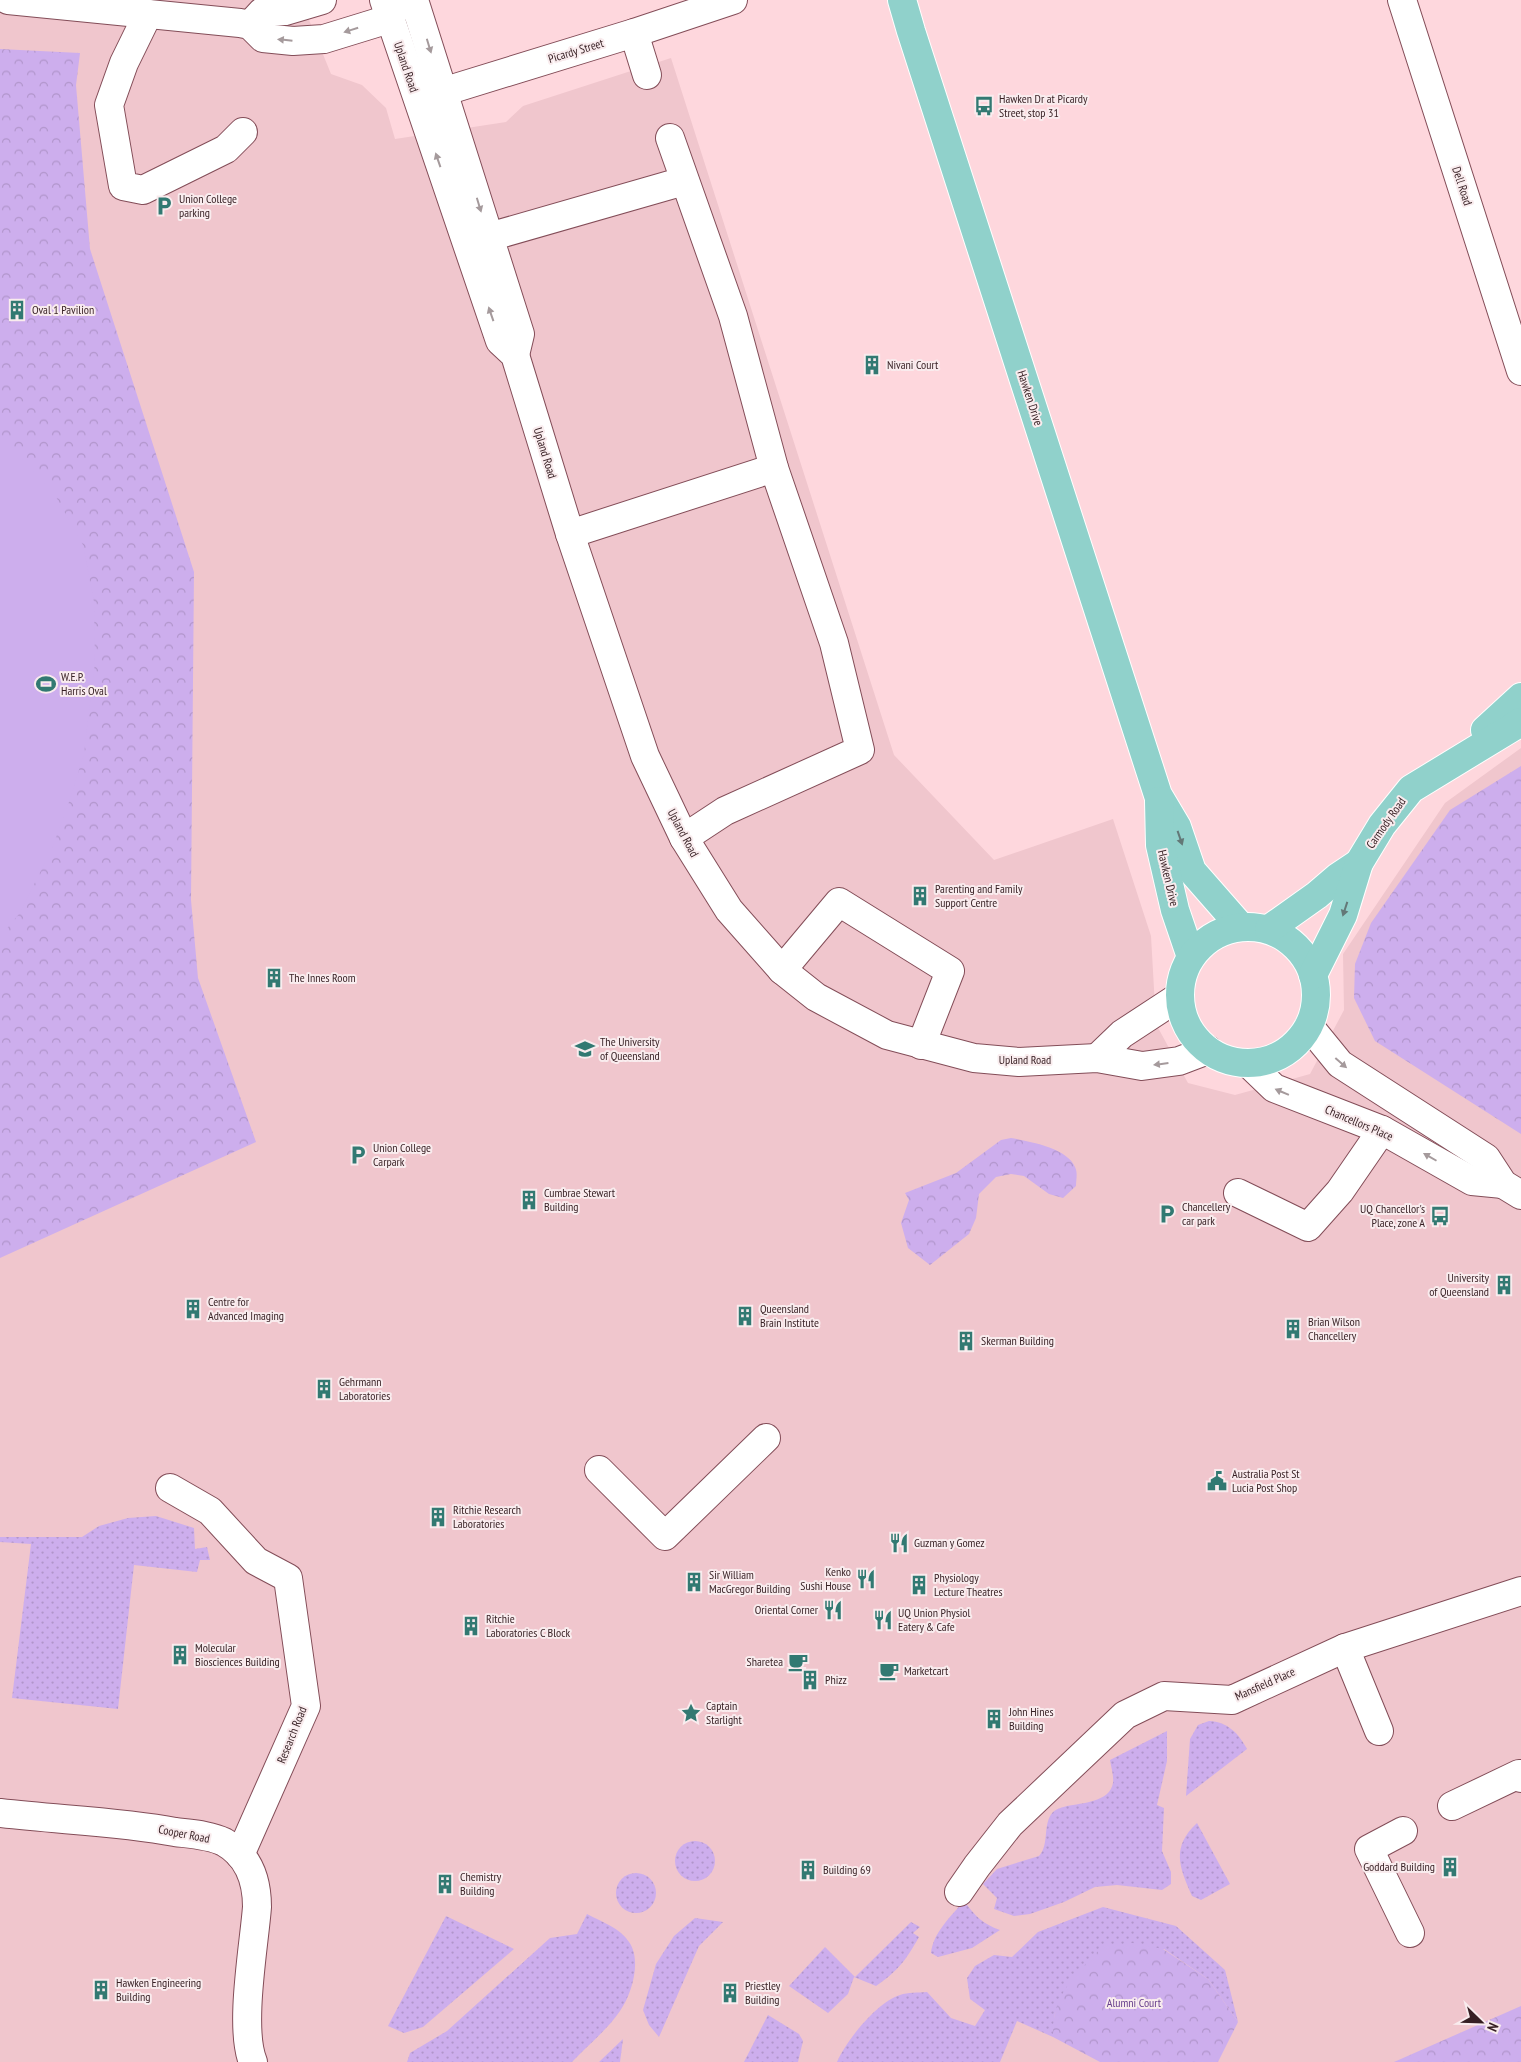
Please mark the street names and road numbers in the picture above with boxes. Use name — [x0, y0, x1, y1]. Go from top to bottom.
street label: Picardy Street — [546, 35, 606, 66]
street label: Upland Road — [391, 40, 422, 94]
street label: Dell Road — [1449, 165, 1476, 207]
street label: Hawken Drive — [1014, 368, 1046, 428]
street label: Upland Road — [531, 426, 560, 480]
street label: Carmody Road — [1363, 794, 1409, 851]
street label: Upland Road — [664, 806, 702, 859]
street label: Hawken Drive — [1155, 848, 1182, 908]
street label: Upland Road — [999, 1052, 1051, 1067]
street label: Chancellors Place — [1323, 1101, 1396, 1144]
street label: Mansfield Place — [1232, 1664, 1297, 1704]
street label: Research Road — [273, 1704, 310, 1765]
street label: Cooper Road — [157, 1821, 211, 1846]

